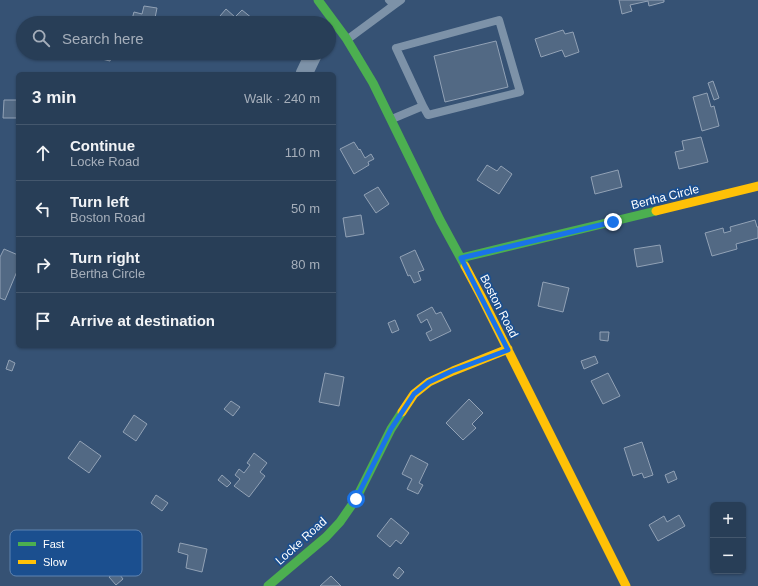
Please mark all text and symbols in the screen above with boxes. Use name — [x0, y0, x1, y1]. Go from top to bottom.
search box — [16, 16, 336, 60]
icon: search — [30, 27, 52, 49]
text: Search here — [62, 30, 144, 47]
text: 3 min — [32, 88, 76, 107]
text: Walk · 240 m — [244, 91, 320, 106]
text: Continue — [70, 137, 135, 154]
icon: ahead — [32, 142, 54, 164]
text: 110 m — [285, 145, 320, 160]
text: Locke Road — [70, 154, 139, 169]
street label: Bertha Circle — [630, 182, 701, 212]
text: Turn left — [70, 193, 129, 210]
icon: left — [32, 198, 54, 220]
text: 50 m — [291, 201, 320, 216]
text: Boston Road — [70, 210, 145, 225]
route end — [604, 213, 622, 231]
text: Turn right — [70, 249, 140, 266]
icon: right — [32, 254, 54, 276]
text: 80 m — [291, 257, 320, 272]
text: Bertha Circle — [70, 266, 145, 281]
street label: Boston Road — [477, 272, 521, 340]
icon: arrive — [32, 310, 54, 332]
text: Arrive at destination — [70, 312, 215, 329]
route start — [347, 490, 365, 508]
map controls — [710, 502, 746, 574]
button: + — [710, 502, 746, 538]
street label: Locke Road — [273, 514, 329, 568]
legend — [10, 530, 142, 576]
text: Fast — [43, 538, 64, 550]
button: − — [710, 538, 746, 574]
text: Slow — [43, 556, 67, 568]

